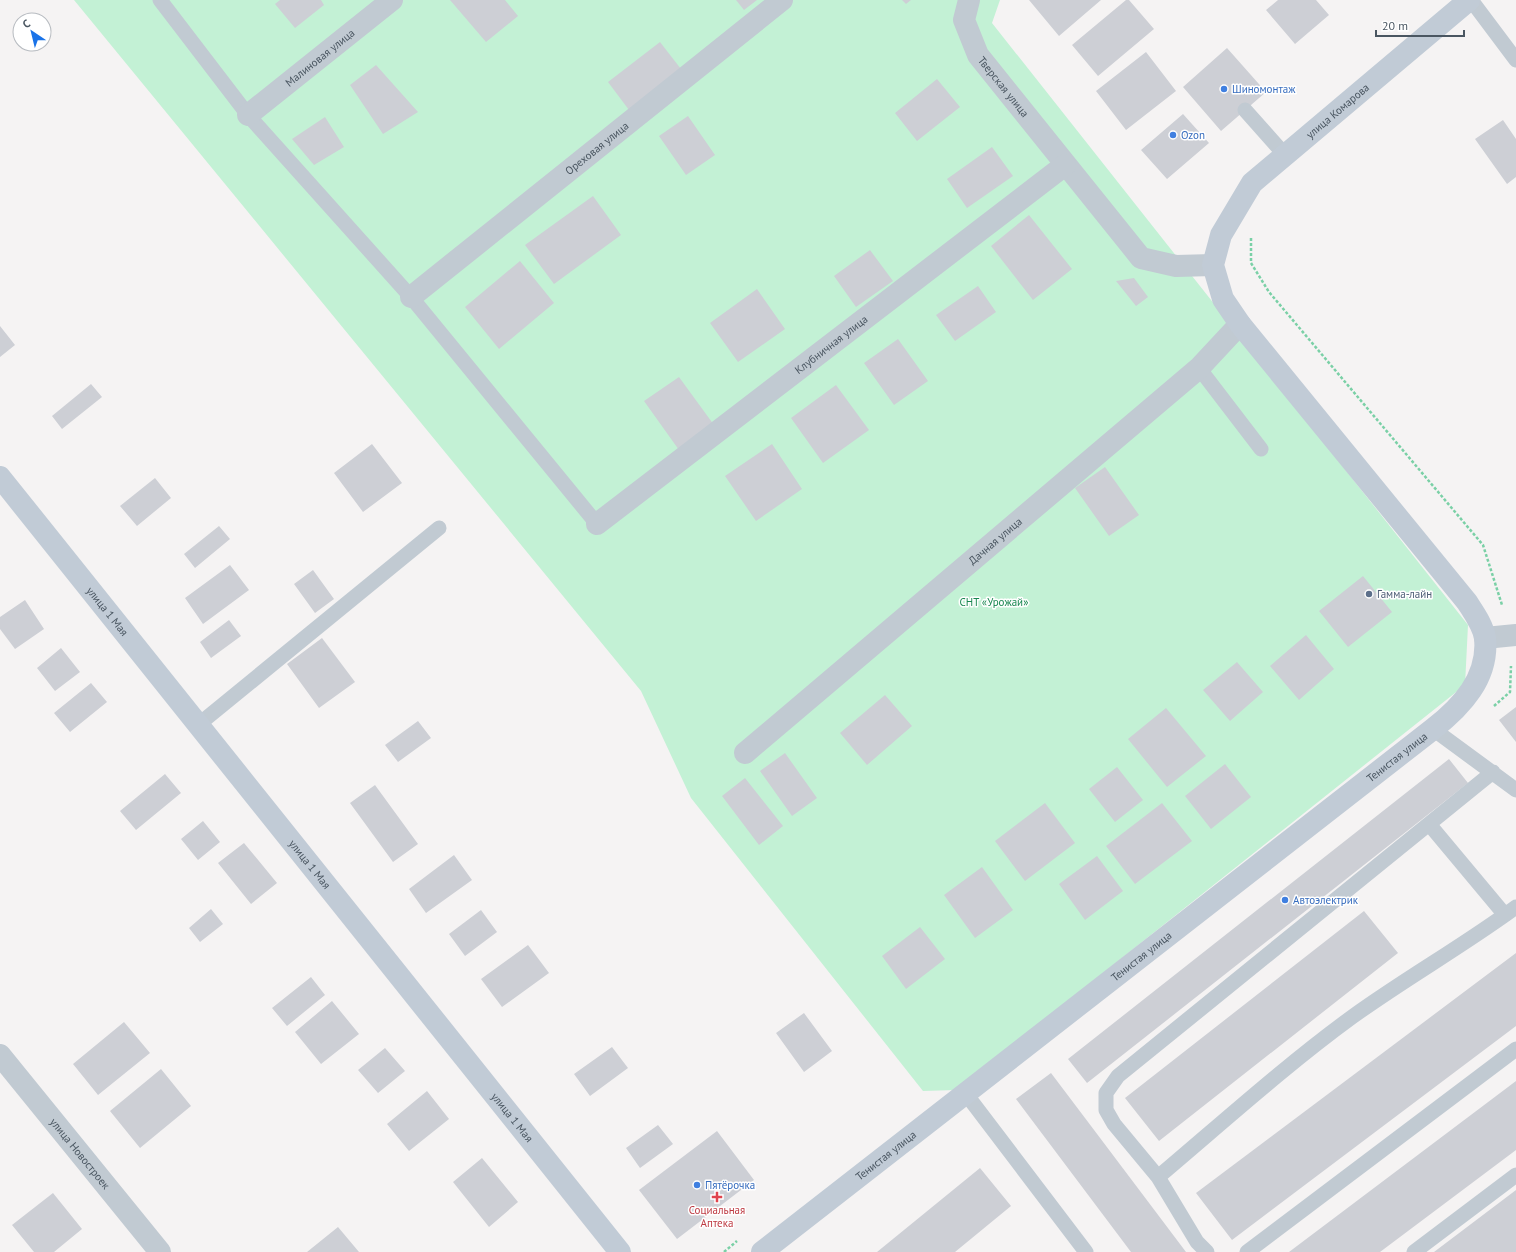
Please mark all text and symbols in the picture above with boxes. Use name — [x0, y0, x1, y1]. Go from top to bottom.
north arrow — [12, 12, 52, 52]
scale bar — [1376, 12, 1464, 38]
text: С — [20, 16, 33, 31]
text: 20 m — [1382, 18, 1408, 33]
street label: Малиновая улица — [282, 26, 357, 90]
street label: Тверская улица — [975, 54, 1032, 120]
street label: улица Комарова — [1303, 80, 1372, 141]
place label: Шиномонтаж — [1232, 82, 1296, 96]
marker: Шиномонтаж — [1219, 84, 1229, 94]
street label: Ореховая улица — [562, 119, 631, 178]
place label: Ozon — [1181, 128, 1205, 142]
marker: Ozon — [1168, 130, 1178, 140]
street label: Клубничная улица — [792, 312, 870, 377]
street label: Дачная улица — [966, 514, 1025, 567]
street label: улица 1 Мая — [83, 584, 131, 639]
place label: Гамма-лайн — [1377, 587, 1432, 601]
marker: Гамма-лайн — [1364, 589, 1374, 599]
park label: СНТ «Урожай» — [960, 595, 1028, 609]
street label: Тенистая улица — [1364, 729, 1430, 785]
street label: улица 1 Мая — [286, 837, 334, 892]
place label: Автоэлектрик — [1293, 893, 1359, 907]
marker: Автоэлектрик — [1280, 895, 1290, 905]
street label: Тенистая улица — [1108, 928, 1175, 984]
street label: улица 1 Мая — [488, 1090, 536, 1145]
street label: улица Новостроек — [47, 1115, 114, 1193]
street label: Тенистая улица — [853, 1127, 919, 1183]
place label: Пятёрочка — [705, 1178, 755, 1192]
marker: Пятёрочка — [692, 1180, 702, 1190]
marker: Социальная Аптека — [712, 1192, 722, 1202]
place label: Социальная Аптека — [689, 1203, 745, 1230]

